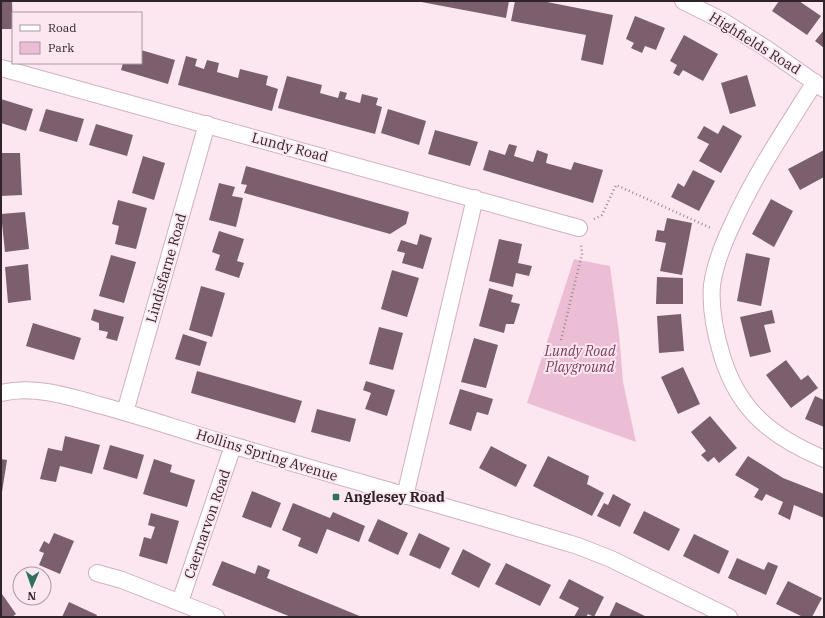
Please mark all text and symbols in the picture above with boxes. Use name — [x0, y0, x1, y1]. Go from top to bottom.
street label: Highfields Road — [706, 8, 804, 79]
legend — [12, 12, 142, 64]
text: Road — [48, 20, 77, 35]
text: Park — [48, 40, 74, 55]
street label: Lundy Road — [250, 128, 331, 166]
street label: Lindisfarne Road — [142, 211, 190, 325]
park label: Lundy Road Playground — [544, 342, 616, 376]
street label: Hollins Spring Avenue — [194, 425, 340, 485]
street label: Caernarvon Road — [180, 467, 234, 581]
place label: Anglesey Road — [344, 488, 445, 506]
marker: Anglesey Road — [331, 492, 341, 502]
north arrow — [12, 566, 52, 606]
text: N — [27, 589, 36, 603]

